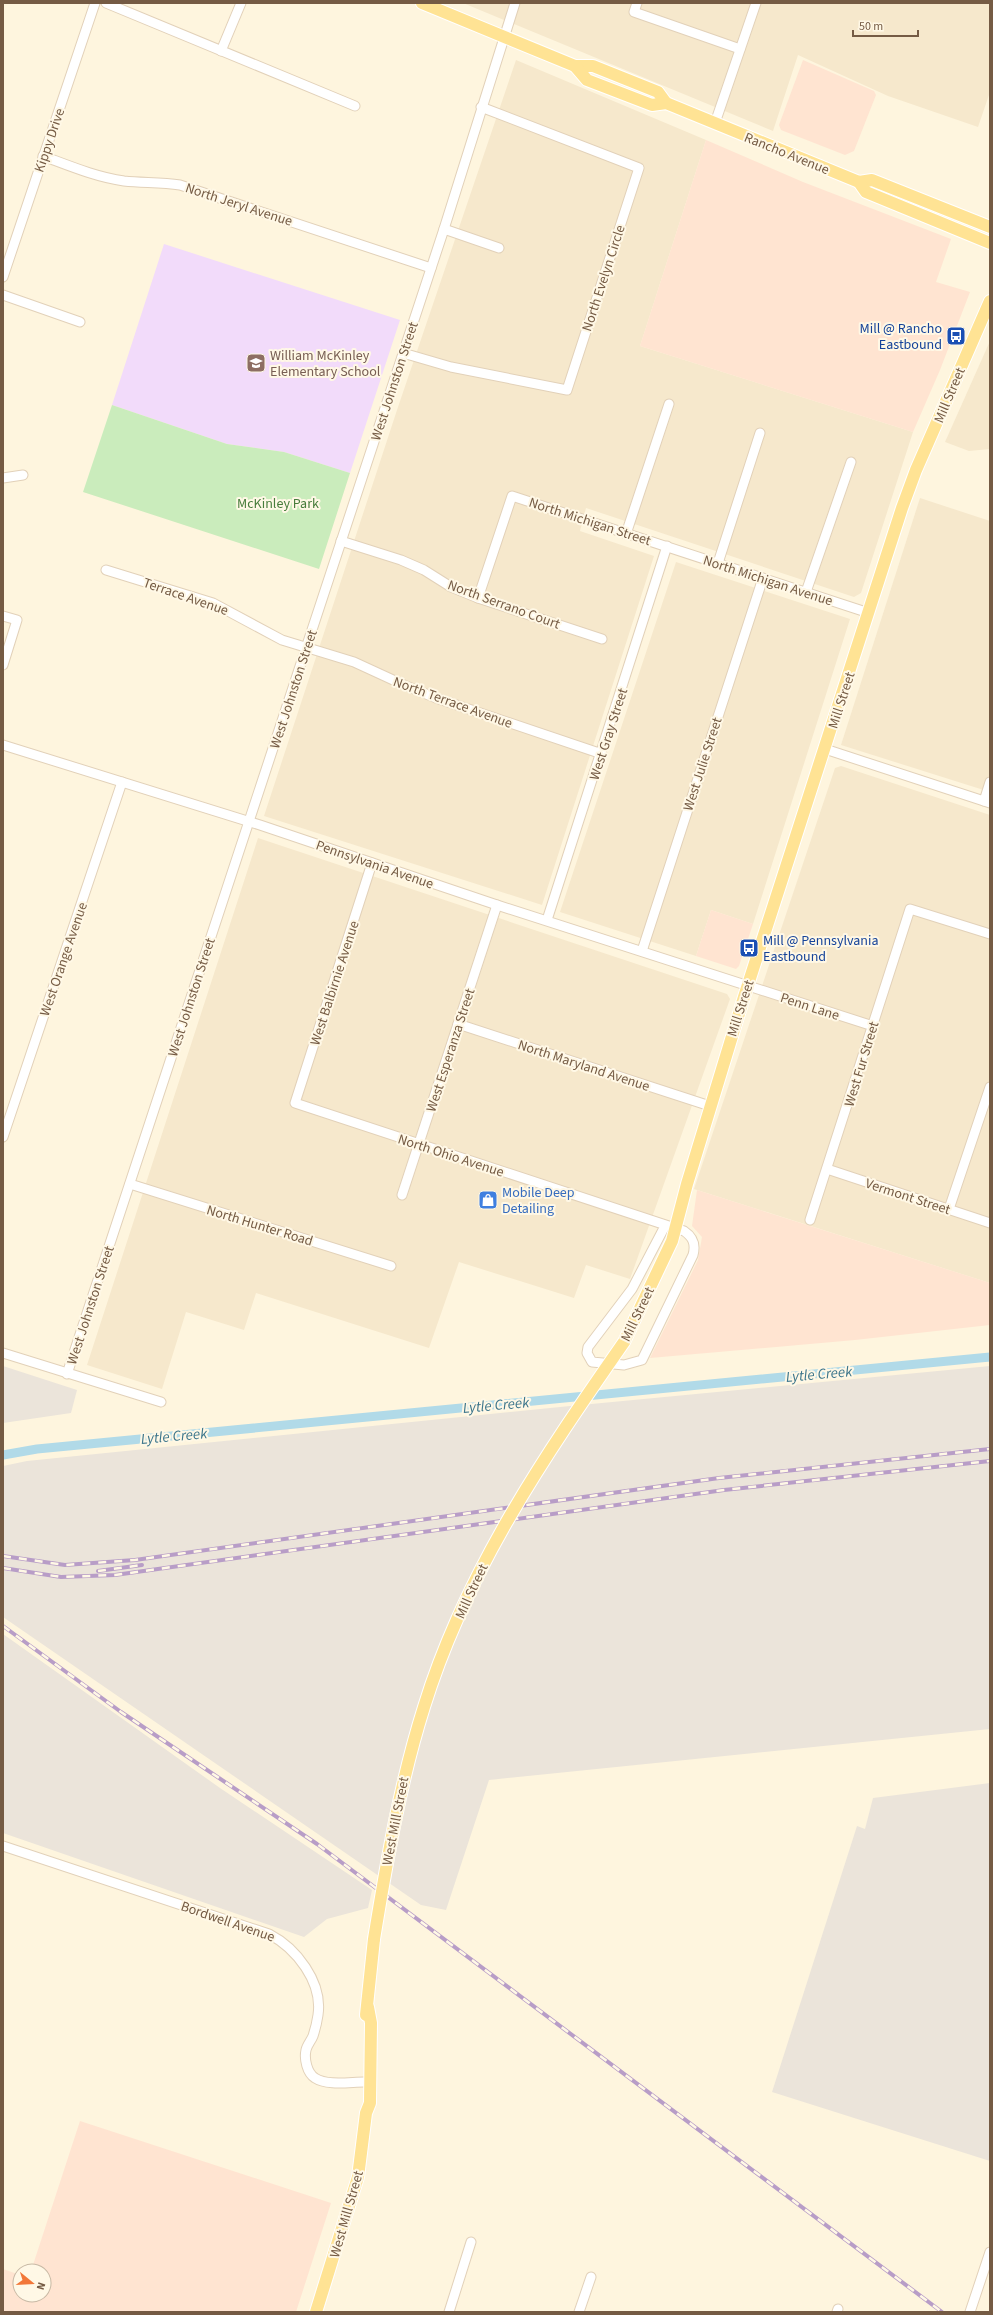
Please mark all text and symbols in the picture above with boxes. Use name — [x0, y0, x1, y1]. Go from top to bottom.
scale bar — [853, 12, 918, 38]
text: 50 m — [859, 18, 883, 35]
street label: Kippy Drive — [30, 105, 70, 175]
street label: Rancho Avenue — [741, 128, 832, 180]
street label: North Jeryl Avenue — [183, 178, 295, 232]
street label: North Evelyn Circle — [577, 222, 631, 334]
street label: West Johnston Street — [366, 319, 424, 443]
place label: Mill @ Rancho Eastbound — [860, 319, 942, 355]
bus stop icon: Mill @ Rancho Eastbound — [945, 325, 967, 347]
place label: William McKinley Elementary School — [270, 346, 381, 382]
school or university icon: William McKinley Elementary School — [245, 352, 267, 374]
street label: Mill Street — [929, 364, 971, 426]
street label: North Michigan Street — [526, 493, 653, 551]
park label: McKinley Park — [237, 494, 319, 514]
street label: North Michigan Avenue — [700, 551, 835, 611]
street label: Terrace Avenue — [140, 573, 231, 621]
street label: North Serrano Court — [445, 575, 563, 635]
street label: West Johnston Street — [265, 627, 323, 751]
street label: Mill Street — [823, 669, 861, 731]
street label: North Terrace Avenue — [390, 672, 515, 734]
street label: West Gray Street — [585, 685, 633, 783]
street label: West Julie Street — [678, 715, 728, 814]
street label: Pennsylvania Avenue — [313, 835, 436, 894]
street label: West Orange Avenue — [35, 900, 93, 1019]
street label: West Balbirnie Avenue — [305, 918, 365, 1048]
place label: Mill @ Pennsylvania Eastbound — [763, 931, 879, 967]
street label: West Johnston Street — [163, 935, 221, 1059]
bus stop icon: Mill @ Pennsylvania Eastbound — [738, 937, 760, 959]
street label: Mill Street — [722, 977, 760, 1039]
street label: West Esperanza Street — [422, 986, 480, 1115]
street label: Penn Lane — [778, 988, 842, 1026]
street label: West Fur Street — [840, 1019, 884, 1109]
street label: North Maryland Avenue — [515, 1035, 652, 1097]
street label: North Ohio Avenue — [395, 1129, 506, 1183]
street label: Vermont Street — [863, 1174, 953, 1220]
place label: Mobile Deep Detailing — [502, 1183, 575, 1219]
shop icon: Mobile Deep Detailing — [477, 1189, 499, 1211]
street label: North Hunter Road — [204, 1200, 315, 1252]
street label: West Johnston Street — [62, 1243, 120, 1367]
street label: Mill Street — [616, 1283, 660, 1345]
water label: Lytle Creek — [785, 1361, 854, 1388]
water label: Lytle Creek — [462, 1392, 531, 1419]
water label: Lytle Creek — [140, 1423, 209, 1450]
street label: Mill Street — [450, 1560, 493, 1622]
street label: West Mill Street — [378, 1775, 414, 1867]
street label: Bordwell Avenue — [178, 1896, 277, 1947]
street label: West Mill Street — [325, 2168, 369, 2260]
north arrow — [12, 2263, 52, 2303]
text: N — [33, 2280, 49, 2292]

